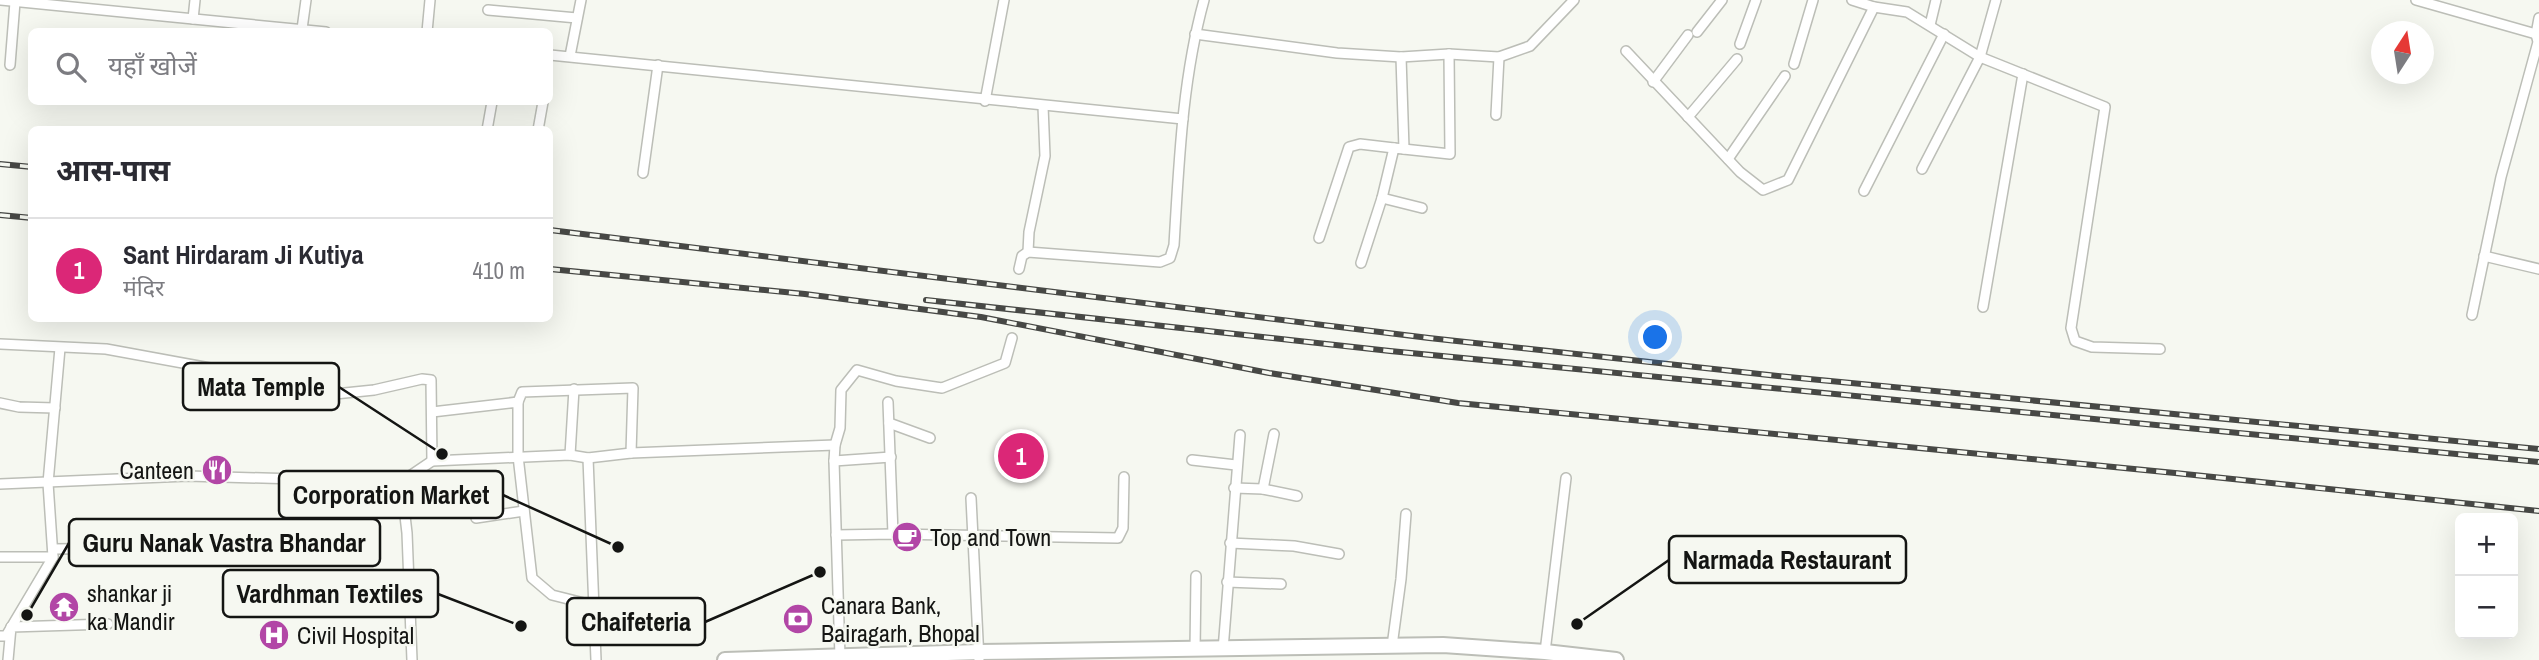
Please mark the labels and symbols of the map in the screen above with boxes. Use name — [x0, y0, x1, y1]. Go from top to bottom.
north arrow — [2371, 21, 2434, 84]
your location — [1638, 320, 1672, 354]
callout: Mata Temple — [183, 363, 339, 410]
text: Mata Temple — [197, 369, 325, 404]
pin: 1 — [998, 430, 1044, 482]
restaurant icon: Canteen — [200, 453, 234, 487]
place label: Canteen — [120, 454, 194, 486]
callout: Corporation Market — [279, 471, 503, 518]
text: Corporation Market — [293, 477, 489, 512]
callout: Guru Nanak Vastra Bhandar — [69, 519, 380, 566]
cafe icon: Top and Town — [890, 520, 924, 554]
place label: Top and Town — [930, 521, 1051, 553]
text: Guru Nanak Vastra Bhandar — [82, 525, 366, 560]
callout: Narmada Restaurant — [1669, 536, 1906, 583]
text: Narmada Restaurant — [1683, 542, 1891, 577]
callout: Vardhman Textiles — [223, 570, 438, 617]
text: Vardhman Textiles — [237, 576, 423, 611]
place label: shankar ji ka Mandir — [87, 577, 175, 637]
place label: Canara Bank, Bairagarh, Bhopal — [821, 589, 980, 649]
temple icon: shankar ji ka Mandir — [47, 590, 81, 624]
callout: Chaifeteria — [567, 598, 705, 645]
bank icon: Canara Bank, Bairagarh, Bhopal — [781, 602, 815, 636]
text: Chaifeteria — [581, 604, 691, 639]
hospital icon: Civil Hospital — [257, 618, 291, 652]
place label: Civil Hospital — [297, 619, 414, 651]

